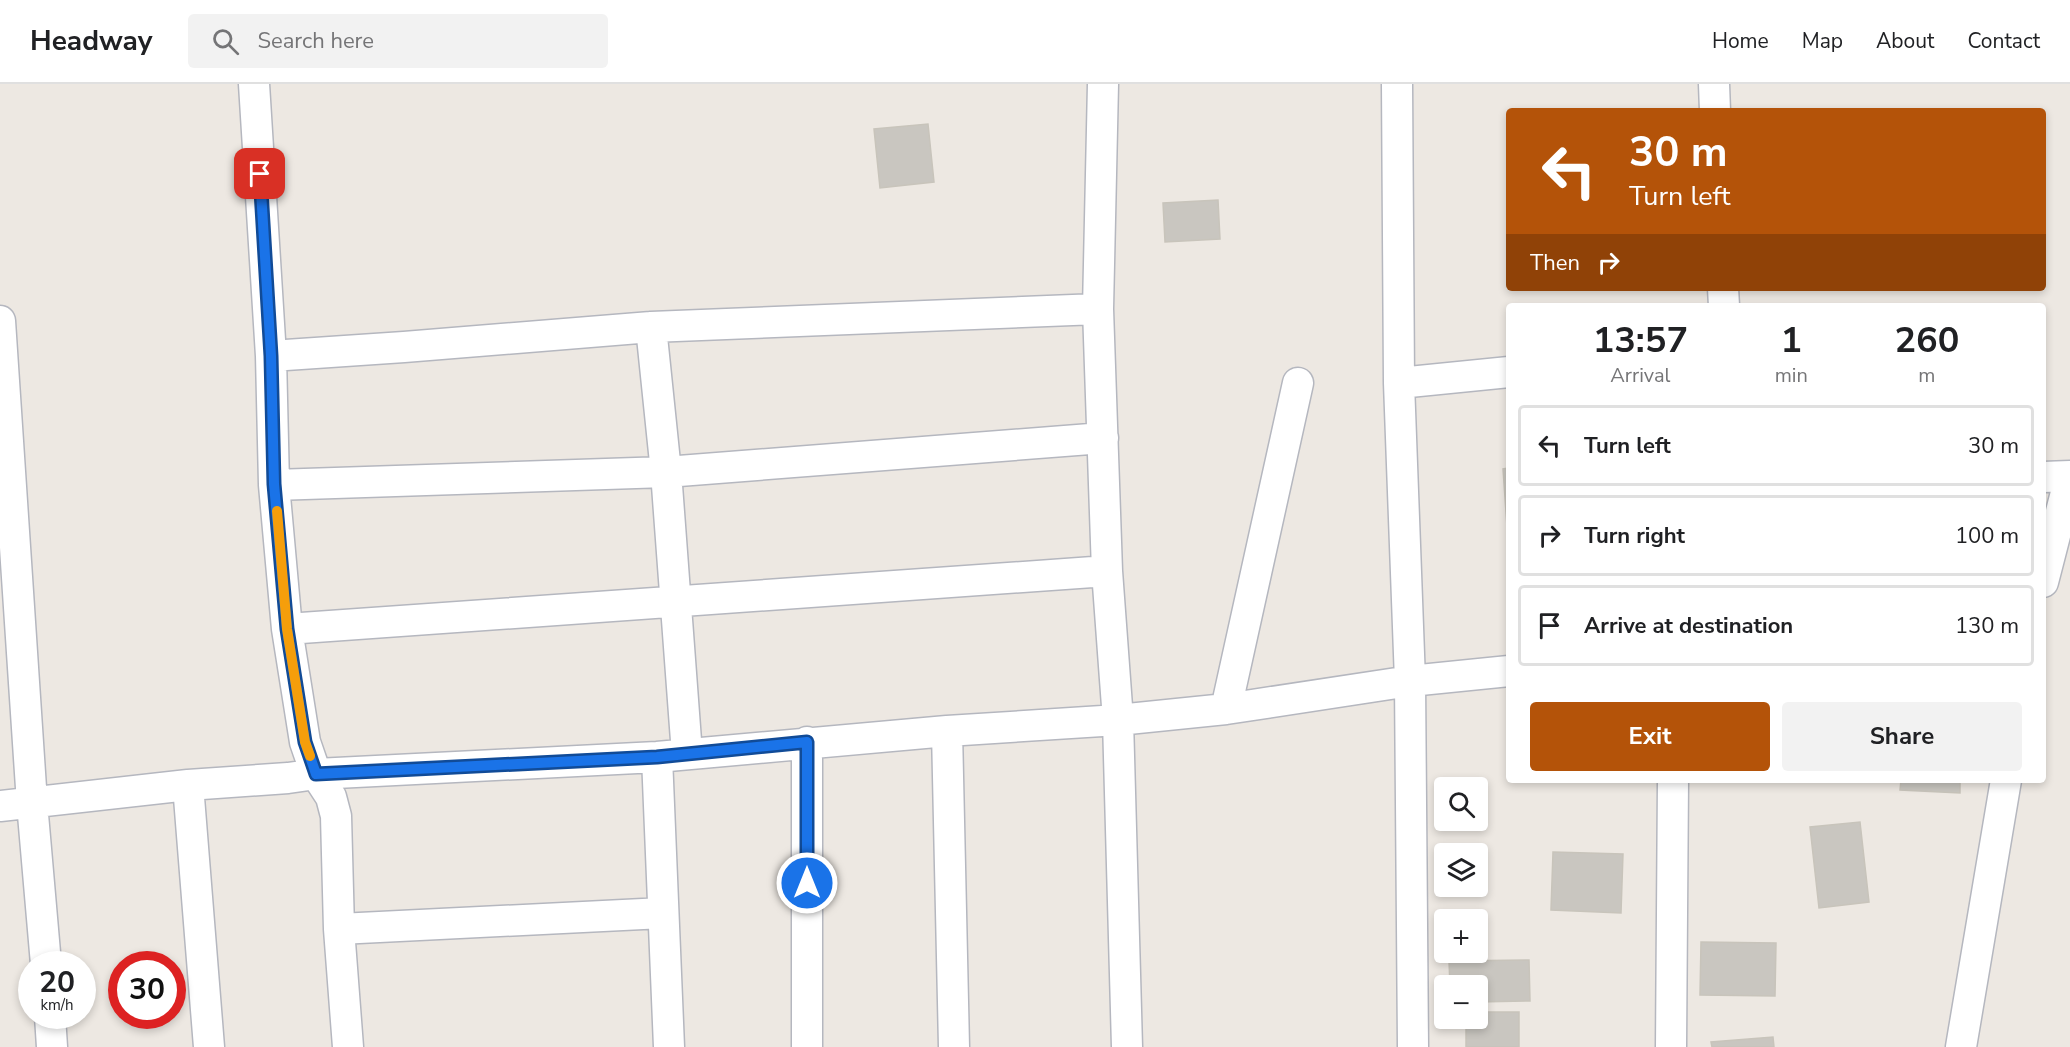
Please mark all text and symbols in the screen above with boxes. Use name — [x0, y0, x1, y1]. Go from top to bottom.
search box — [188, 14, 608, 68]
text: Headway — [30, 22, 152, 60]
icon: search — [209, 25, 242, 58]
text: Search here — [257, 26, 374, 56]
text: Home — [1712, 27, 1769, 55]
text: Map — [1802, 27, 1843, 55]
text: About — [1876, 27, 1934, 55]
text: Contact — [1967, 27, 2040, 55]
text: 30 m — [1629, 124, 1728, 181]
icon: left — [1530, 132, 1608, 210]
pin — [234, 148, 285, 199]
icon: arrive — [243, 157, 276, 190]
text: Turn left — [1629, 178, 1730, 215]
icon: right — [1592, 246, 1625, 279]
text: Then — [1530, 248, 1580, 278]
text: 13:57 — [1593, 316, 1688, 365]
text: 1 — [1780, 316, 1802, 365]
text: 260 — [1894, 316, 1959, 365]
text: Arrival — [1610, 362, 1670, 389]
text: min — [1775, 362, 1808, 389]
text: m — [1918, 362, 1935, 389]
icon: left — [1533, 429, 1566, 462]
text: Turn left — [1584, 431, 1671, 461]
text: 30 m — [1968, 431, 2019, 461]
icon: right — [1533, 519, 1566, 552]
text: Turn right — [1584, 521, 1685, 551]
text: 100 m — [1955, 521, 2019, 551]
icon: arrive — [1533, 609, 1566, 642]
text: Arrive at destination — [1584, 611, 1793, 641]
text: 130 m — [1955, 611, 2019, 641]
button: Exit — [1530, 702, 1770, 771]
button: Share — [1782, 702, 2022, 771]
map controls — [1434, 777, 1488, 1029]
button: search — [1434, 777, 1488, 831]
button: layers — [1434, 843, 1488, 897]
position arrow — [775, 851, 839, 915]
button: + — [1434, 909, 1488, 963]
speed limit sign: 30 — [108, 951, 186, 1029]
text: 20 — [39, 962, 75, 1003]
button: − — [1434, 975, 1488, 1029]
text: km/h — [40, 995, 74, 1015]

